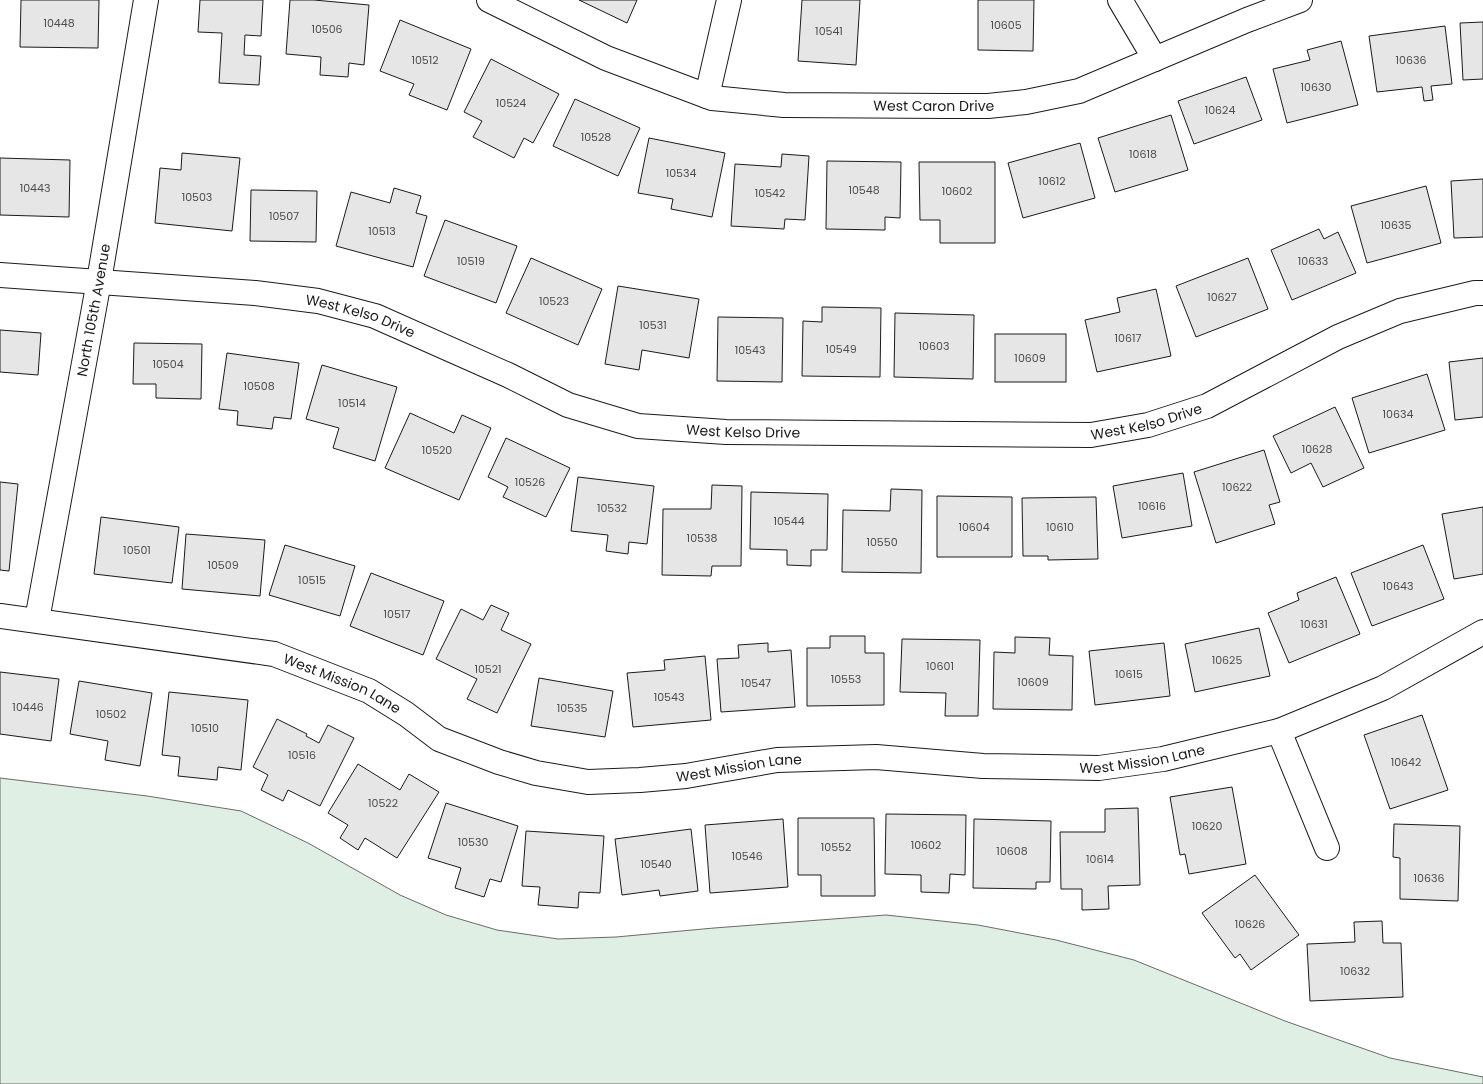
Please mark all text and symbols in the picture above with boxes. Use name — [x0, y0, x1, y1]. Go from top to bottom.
house number: 10448 — [43, 15, 75, 31]
house number: 10605 — [990, 17, 1022, 33]
house number: 10506 — [311, 21, 343, 37]
house number: 10541 — [815, 23, 843, 39]
house number: 10512 — [411, 52, 439, 68]
house number: 10636 — [1396, 52, 1426, 68]
house number: 10630 — [1301, 79, 1331, 95]
house number: 10524 — [496, 95, 526, 111]
street label: West Caron Drive — [873, 95, 996, 116]
house number: 10624 — [1205, 102, 1235, 118]
house number: 10528 — [581, 129, 611, 145]
house number: 10618 — [1129, 146, 1157, 162]
house number: 10534 — [666, 165, 696, 181]
house number: 10612 — [1038, 173, 1066, 189]
house number: 10443 — [20, 180, 50, 196]
house number: 10548 — [848, 182, 880, 198]
house number: 10602 — [942, 183, 972, 199]
house number: 10542 — [755, 185, 785, 201]
house number: 10503 — [182, 189, 212, 205]
house number: 10507 — [269, 208, 299, 224]
house number: 10635 — [1381, 217, 1411, 233]
house number: 10513 — [368, 223, 396, 239]
street label: North 105th Avenue — [72, 242, 115, 378]
house number: 10519 — [457, 253, 485, 269]
house number: 10633 — [1298, 253, 1328, 269]
house number: 10627 — [1207, 289, 1237, 305]
street label: West Kelso Drive — [305, 290, 419, 343]
house number: 10523 — [539, 293, 569, 309]
house number: 10531 — [639, 317, 667, 333]
house number: 10617 — [1115, 330, 1141, 346]
house number: 10603 — [919, 338, 949, 354]
house number: 10549 — [825, 341, 857, 357]
house number: 10543 — [735, 342, 765, 358]
house number: 10609 — [1014, 350, 1046, 366]
house number: 10504 — [152, 356, 184, 372]
house number: 10508 — [243, 378, 275, 394]
house number: 10514 — [338, 395, 366, 411]
street label: West Kelso Drive — [1089, 398, 1205, 445]
house number: 10634 — [1383, 406, 1413, 422]
street label: West Kelso Drive — [685, 419, 801, 443]
house number: 10628 — [1302, 441, 1332, 457]
house number: 10520 — [422, 442, 452, 458]
house number: 10526 — [515, 474, 545, 490]
house number: 10622 — [1222, 479, 1252, 495]
house number: 10616 — [1138, 498, 1166, 514]
house number: 10532 — [597, 500, 627, 516]
house number: 10544 — [773, 513, 805, 529]
house number: 10604 — [958, 519, 990, 535]
house number: 10610 — [1046, 519, 1074, 535]
house number: 10538 — [687, 530, 717, 546]
house number: 10550 — [866, 534, 898, 550]
house number: 10501 — [123, 542, 151, 558]
house number: 10509 — [207, 557, 239, 573]
house number: 10515 — [298, 572, 326, 588]
house number: 10643 — [1383, 578, 1413, 594]
house number: 10517 — [384, 606, 410, 622]
house number: 10631 — [1300, 616, 1328, 632]
street label: West Mission Lane — [281, 649, 405, 719]
house number: 10625 — [1212, 652, 1242, 668]
house number: 10601 — [926, 658, 954, 674]
house number: 10521 — [474, 661, 502, 677]
house number: 10615 — [1115, 666, 1143, 682]
house number: 10553 — [831, 671, 861, 687]
house number: 10609 — [1017, 674, 1049, 690]
house number: 10547 — [741, 675, 771, 691]
house number: 10543 — [654, 689, 684, 705]
house number: 10446 — [12, 699, 44, 715]
house number: 10535 — [557, 700, 587, 716]
house number: 10502 — [96, 706, 126, 722]
house number: 10510 — [191, 720, 219, 736]
street label: West Mission Lane — [1079, 739, 1207, 778]
house number: 10516 — [288, 747, 316, 763]
street label: West Mission Lane — [675, 749, 802, 787]
house number: 10642 — [1391, 754, 1421, 770]
house number: 10522 — [368, 795, 398, 811]
house number: 10620 — [1192, 818, 1222, 834]
house number: 10530 — [458, 834, 488, 850]
house number: 10602 — [911, 837, 941, 853]
house number: 10552 — [821, 839, 851, 855]
house number: 10608 — [996, 843, 1028, 859]
house number: 10546 — [731, 848, 763, 864]
house number: 10614 — [1086, 851, 1114, 867]
house number: 10540 — [640, 856, 672, 872]
house number: 10636 — [1414, 870, 1444, 886]
house number: 10626 — [1235, 916, 1265, 932]
house number: 10632 — [1340, 963, 1370, 979]

